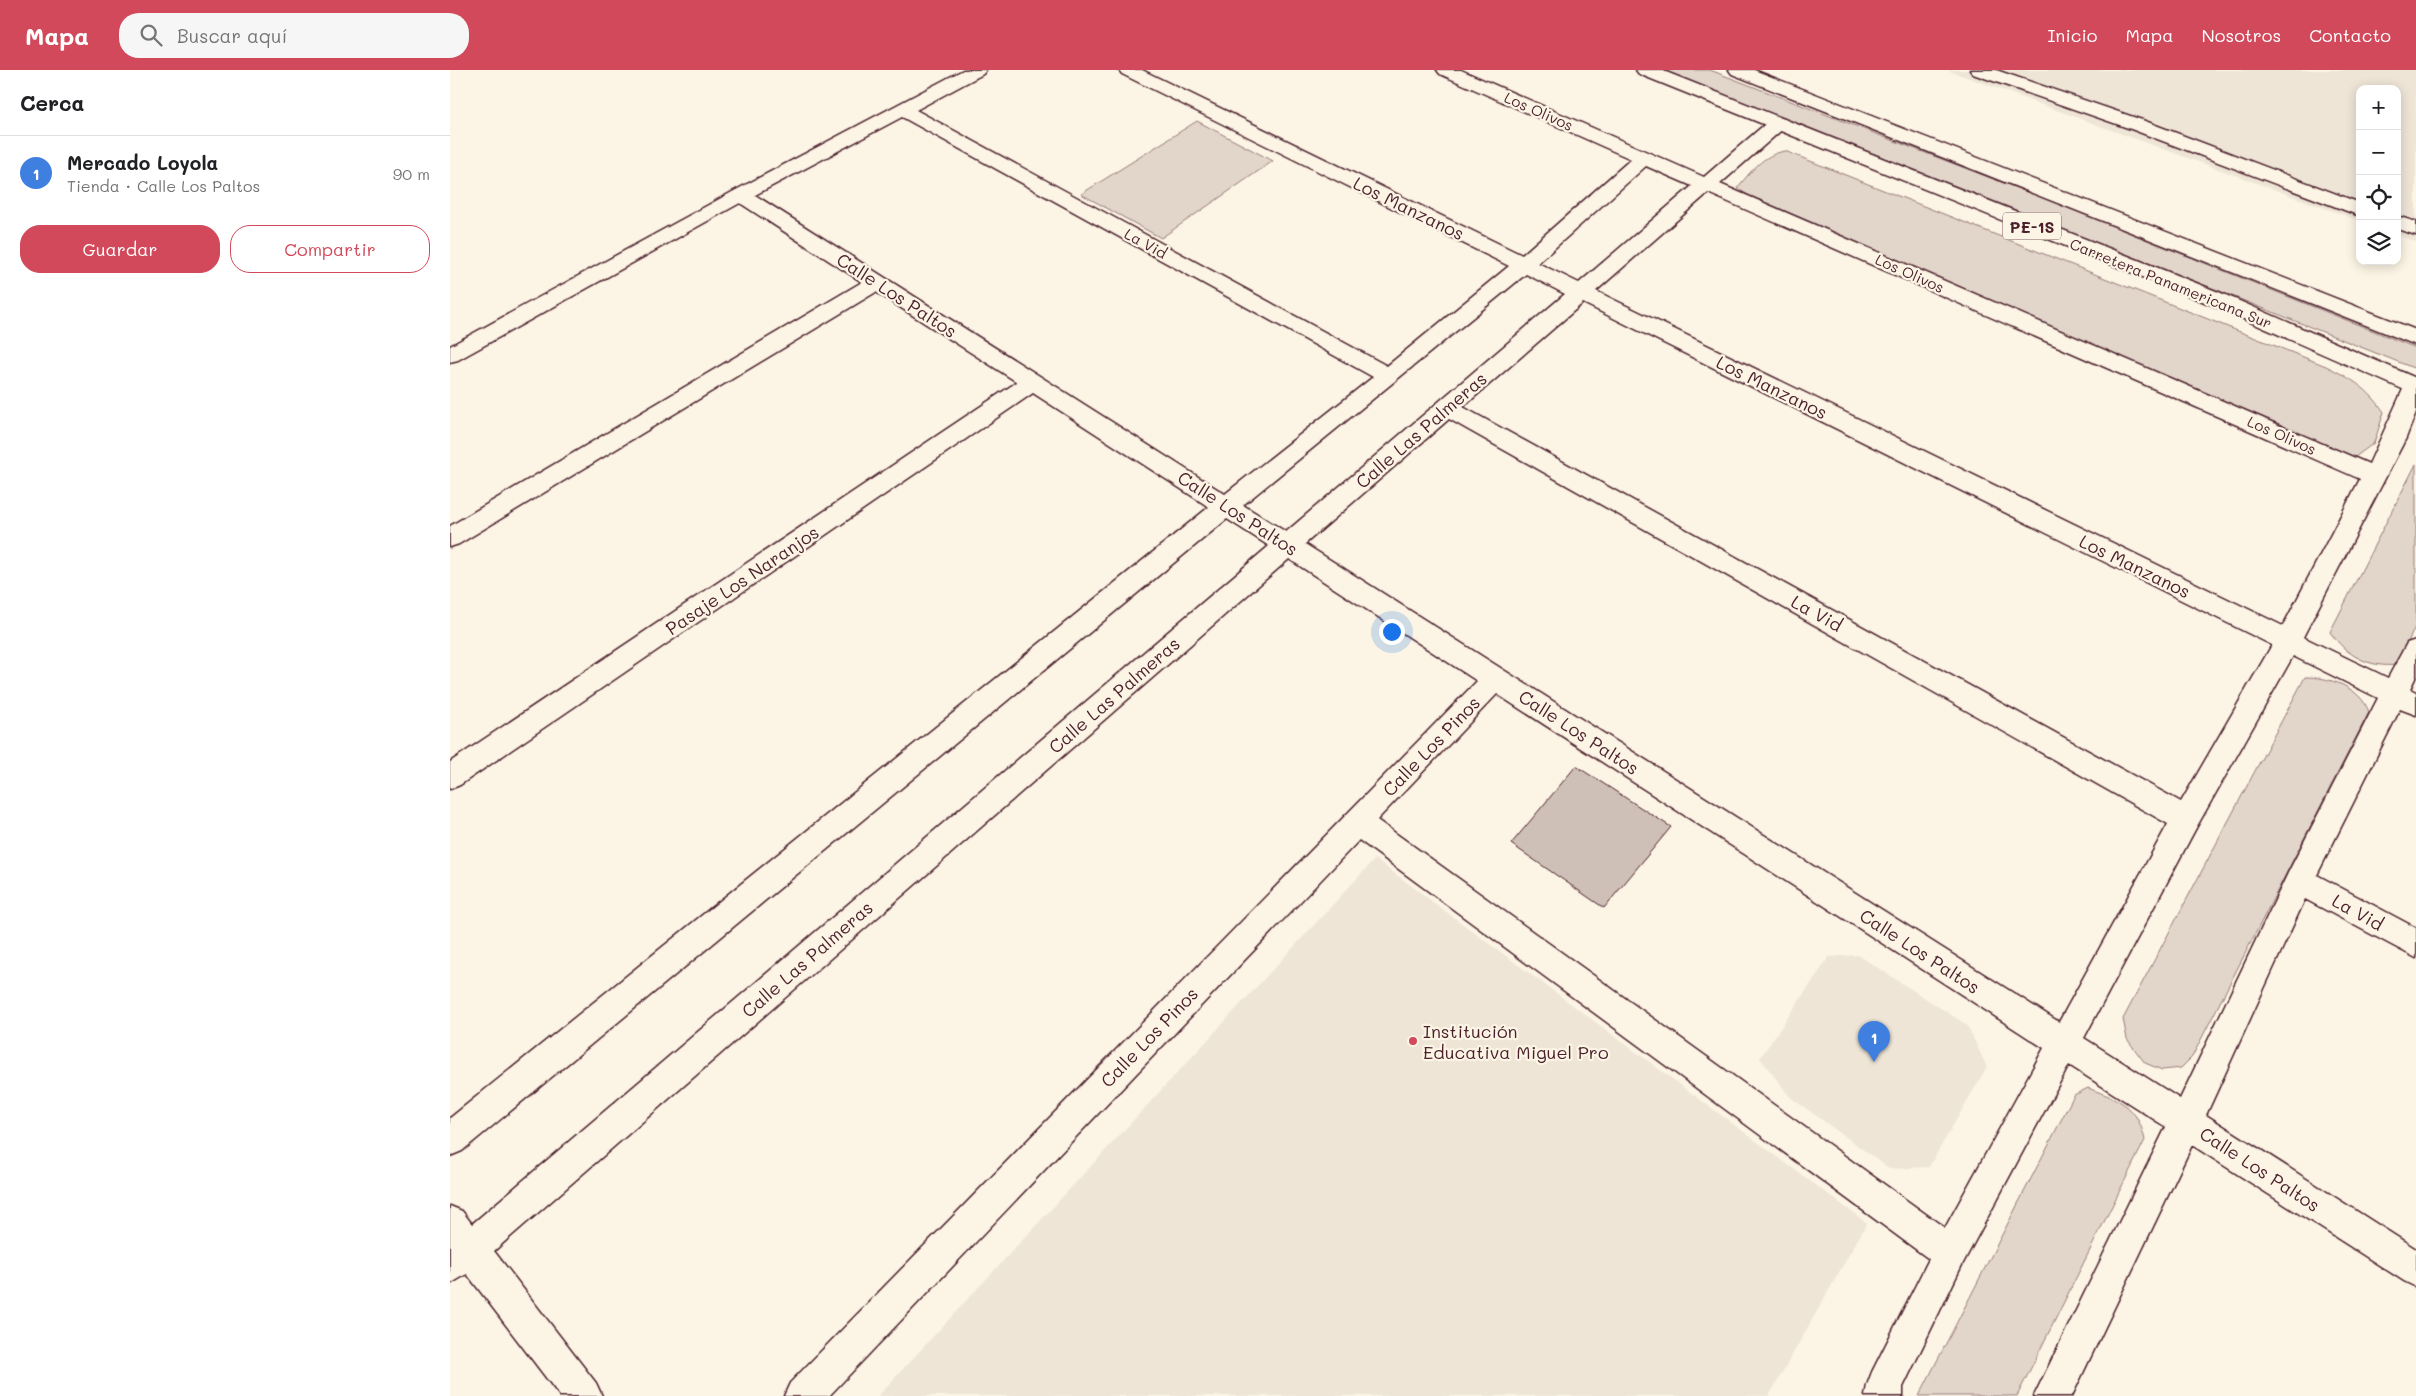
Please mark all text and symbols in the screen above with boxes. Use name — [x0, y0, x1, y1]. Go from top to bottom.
search box — [119, 13, 469, 58]
text: Mapa — [25, 20, 89, 51]
icon: search — [137, 21, 165, 49]
text: Buscar aquí — [177, 23, 287, 48]
text: Inicio — [2047, 23, 2098, 47]
text: Mapa — [2126, 23, 2173, 47]
text: Nosotros — [2201, 23, 2281, 47]
text: Contacto — [2309, 23, 2391, 47]
map controls — [2356, 85, 2401, 265]
button: + — [2356, 85, 2401, 130]
street label: Los Olivos — [1501, 87, 1577, 135]
text: Cerca — [20, 89, 85, 116]
button: − — [2356, 130, 2401, 175]
text: Mercado Loyola — [67, 150, 218, 175]
text: 1 — [32, 163, 40, 184]
text: 90 m — [393, 163, 430, 184]
street label: Los Manzanos — [1349, 171, 1469, 245]
text: Tienda · Calle Los Paltos — [67, 175, 260, 196]
button: locate — [2356, 175, 2401, 220]
road number: PE-1S — [2003, 212, 2061, 240]
button: layers — [2356, 220, 2401, 265]
street label: La Vid — [1121, 223, 1171, 263]
button: Guardar — [20, 225, 220, 273]
button: Compartir — [230, 225, 430, 273]
street label: Carretera Panamericana Sur — [2067, 233, 2275, 333]
street label: Calle Los Paltos — [832, 247, 962, 343]
street label: Los Olivos — [1872, 249, 1948, 297]
street label: Los Manzanos — [1712, 350, 1832, 424]
street label: Calle Las Palmeras — [1350, 366, 1492, 494]
street label: Los Olivos — [2244, 411, 2320, 459]
street label: Calle Los Paltos — [1173, 465, 1303, 561]
street label: Pasaje Los Naranjos — [661, 520, 823, 640]
street label: Los Manzanos — [2075, 529, 2195, 603]
street label: La Vid — [1787, 589, 1847, 637]
your location — [1379, 619, 1405, 645]
street label: Calle Las Palmeras — [1043, 631, 1185, 759]
street label: Calle Los Paltos — [1514, 684, 1644, 780]
street label: Calle Los Pinos — [1377, 691, 1485, 801]
street label: La Vid — [2328, 888, 2388, 936]
street label: Calle Las Palmeras — [736, 895, 878, 1023]
street label: Calle Los Paltos — [1855, 903, 1985, 999]
street label: Calle Los Pinos — [1095, 982, 1203, 1092]
place label: Institución Educativa Miguel Pro — [1423, 1019, 1609, 1064]
pin: 1 — [1858, 1021, 1890, 1062]
marker: Institución Educativa Miguel Pro — [1407, 1035, 1419, 1047]
street label: Calle Los Paltos — [2195, 1121, 2325, 1217]

